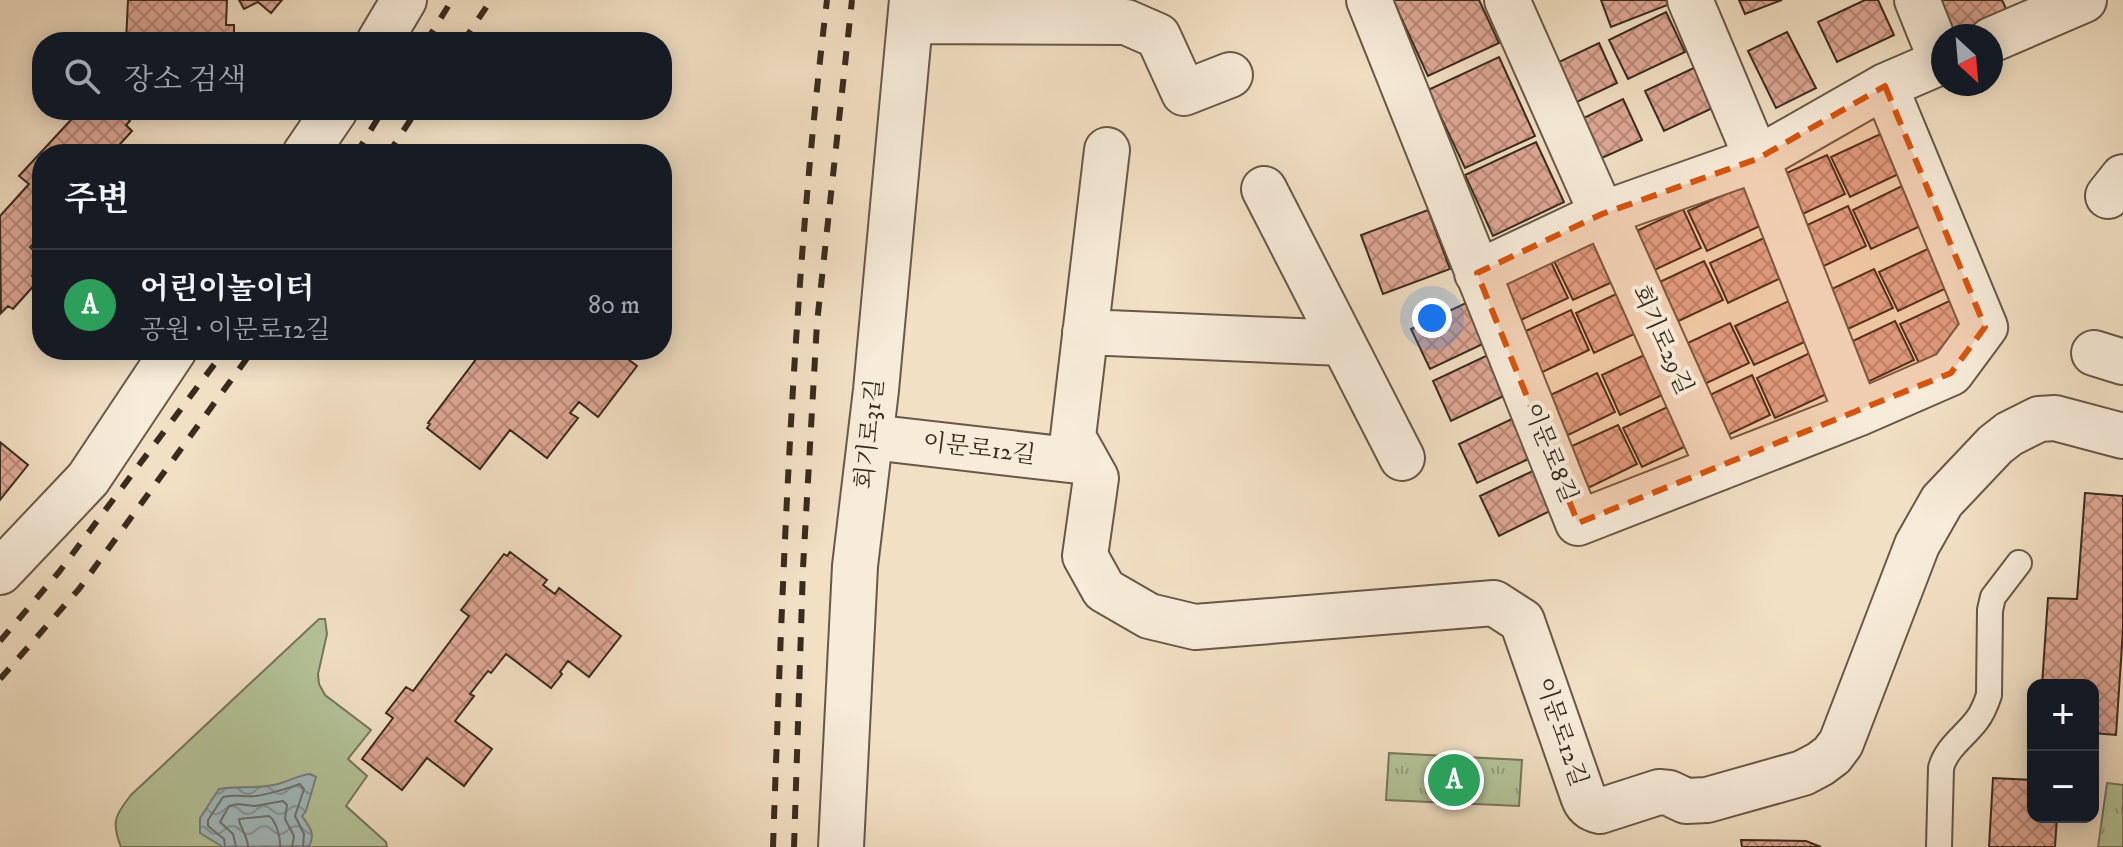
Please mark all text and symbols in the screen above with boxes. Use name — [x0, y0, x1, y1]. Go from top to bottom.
north arrow — [1931, 24, 2003, 96]
search box — [32, 32, 672, 120]
icon: search — [60, 54, 104, 98]
text: 장소 검색 — [124, 62, 246, 99]
text: 주변 — [64, 179, 130, 221]
text: 어린이놀이터 — [140, 271, 314, 308]
street label: 회기로29길 — [1625, 281, 1699, 399]
text: A — [82, 289, 98, 322]
text: 80 m — [588, 289, 640, 322]
your location — [1412, 298, 1452, 338]
text: 공원 · 이문로12길 — [140, 314, 330, 347]
street label: 회기로31길 — [849, 377, 891, 491]
street label: 이문로8길 — [1516, 399, 1584, 507]
street label: 이문로12길 — [921, 427, 1037, 471]
street label: 이문로12길 — [1528, 674, 1594, 790]
map controls — [2027, 679, 2099, 823]
button: + — [2027, 679, 2099, 751]
pin: A — [1428, 750, 1480, 810]
button: − — [2027, 751, 2099, 823]

